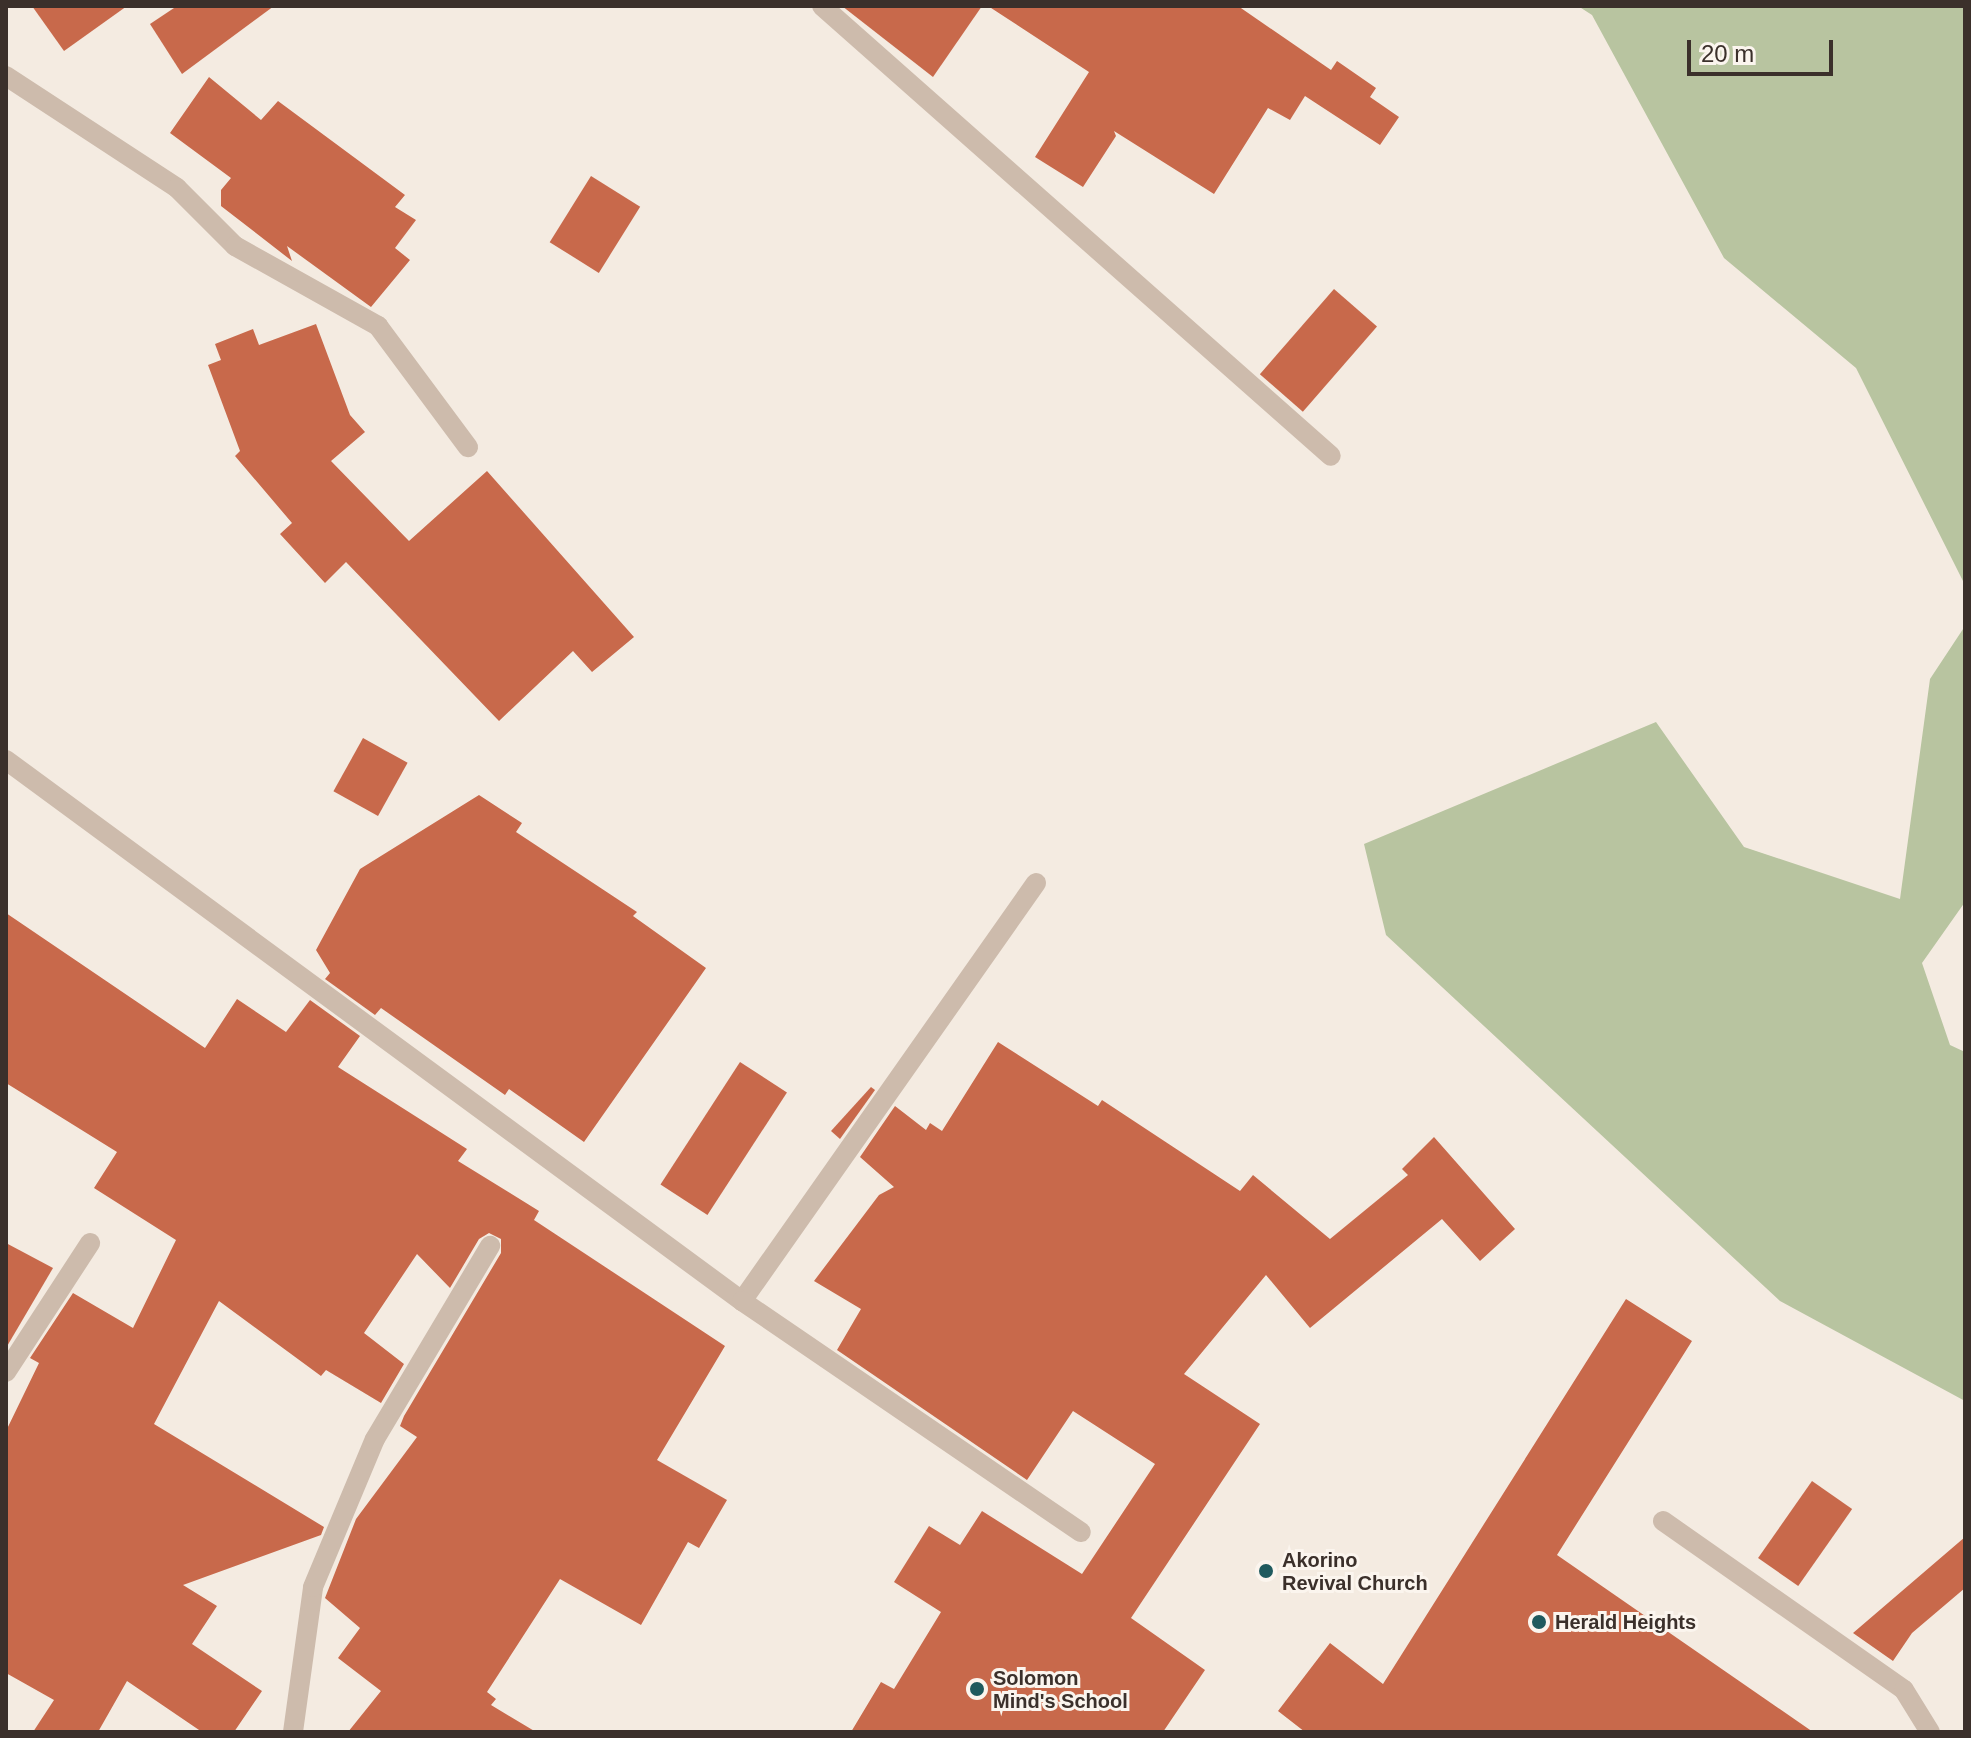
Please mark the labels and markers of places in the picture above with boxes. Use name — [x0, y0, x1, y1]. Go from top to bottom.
place label: Akorino Revival Church — [1282, 1548, 1428, 1595]
marker: Akorino Revival Church — [1257, 1562, 1275, 1580]
place label: Herald Heights — [1555, 1610, 1696, 1634]
marker: Herald Heights — [1530, 1613, 1548, 1631]
place label: Solomon Mind's School — [993, 1666, 1128, 1713]
marker: Solomon Mind's School — [968, 1680, 986, 1698]

